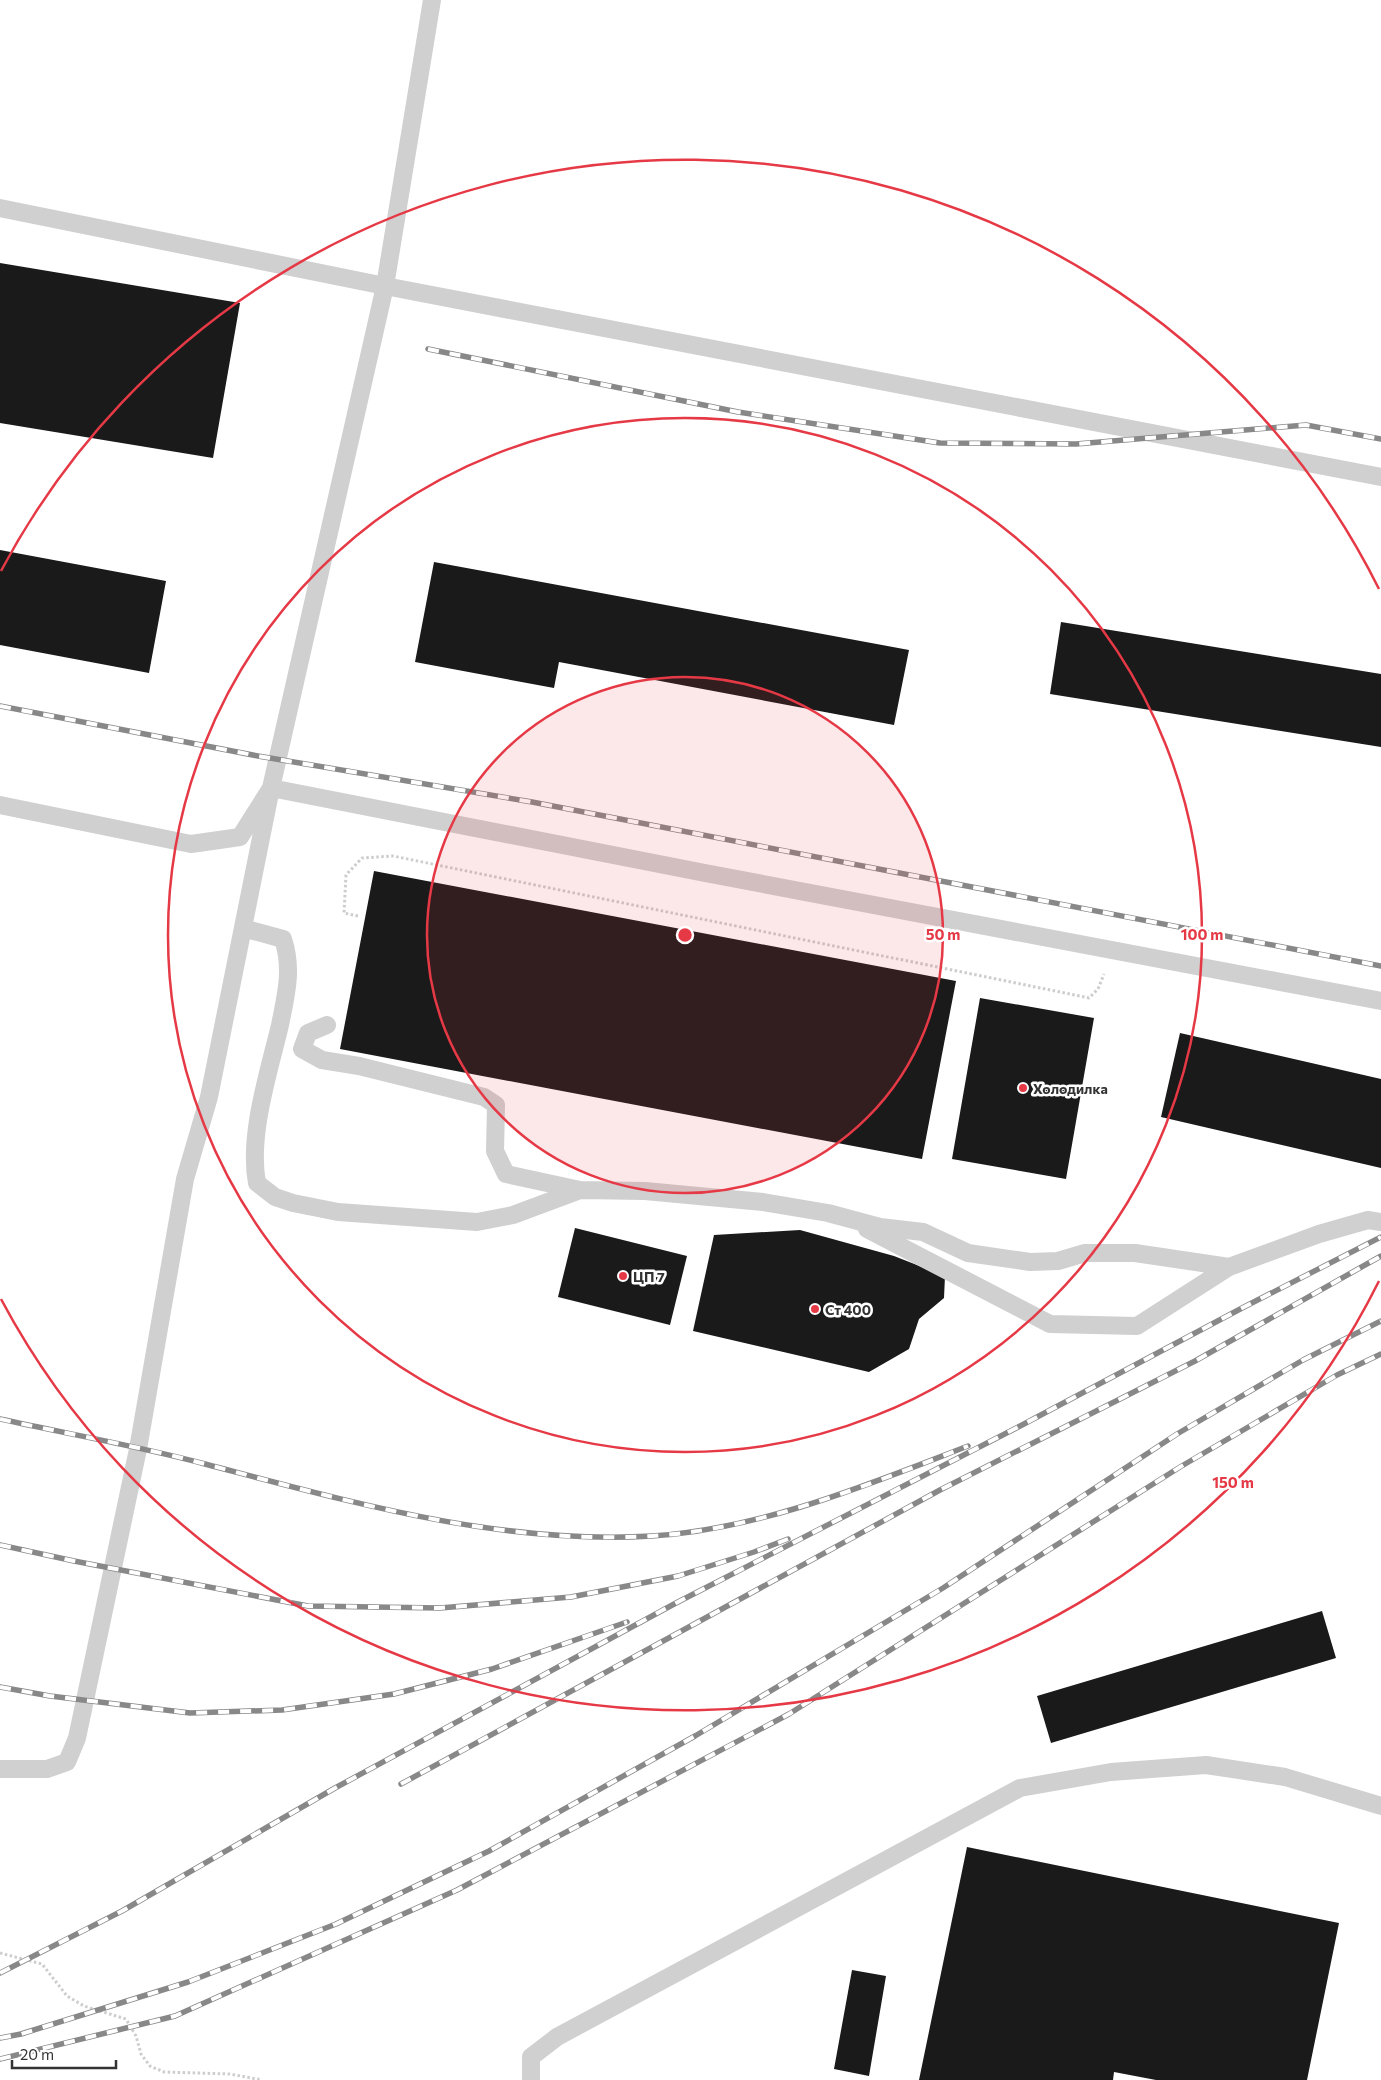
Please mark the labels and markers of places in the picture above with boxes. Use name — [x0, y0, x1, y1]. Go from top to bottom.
centre of rings — [676, 926, 694, 944]
place label: Холодилка — [1033, 1080, 1108, 1097]
marker: Холодилка — [1017, 1082, 1029, 1094]
place label: ЦП 7 — [633, 1268, 665, 1285]
marker: ЦП 7 — [617, 1270, 629, 1282]
place label: Ст 400 — [825, 1301, 871, 1318]
marker: Ст 400 — [809, 1303, 821, 1315]

